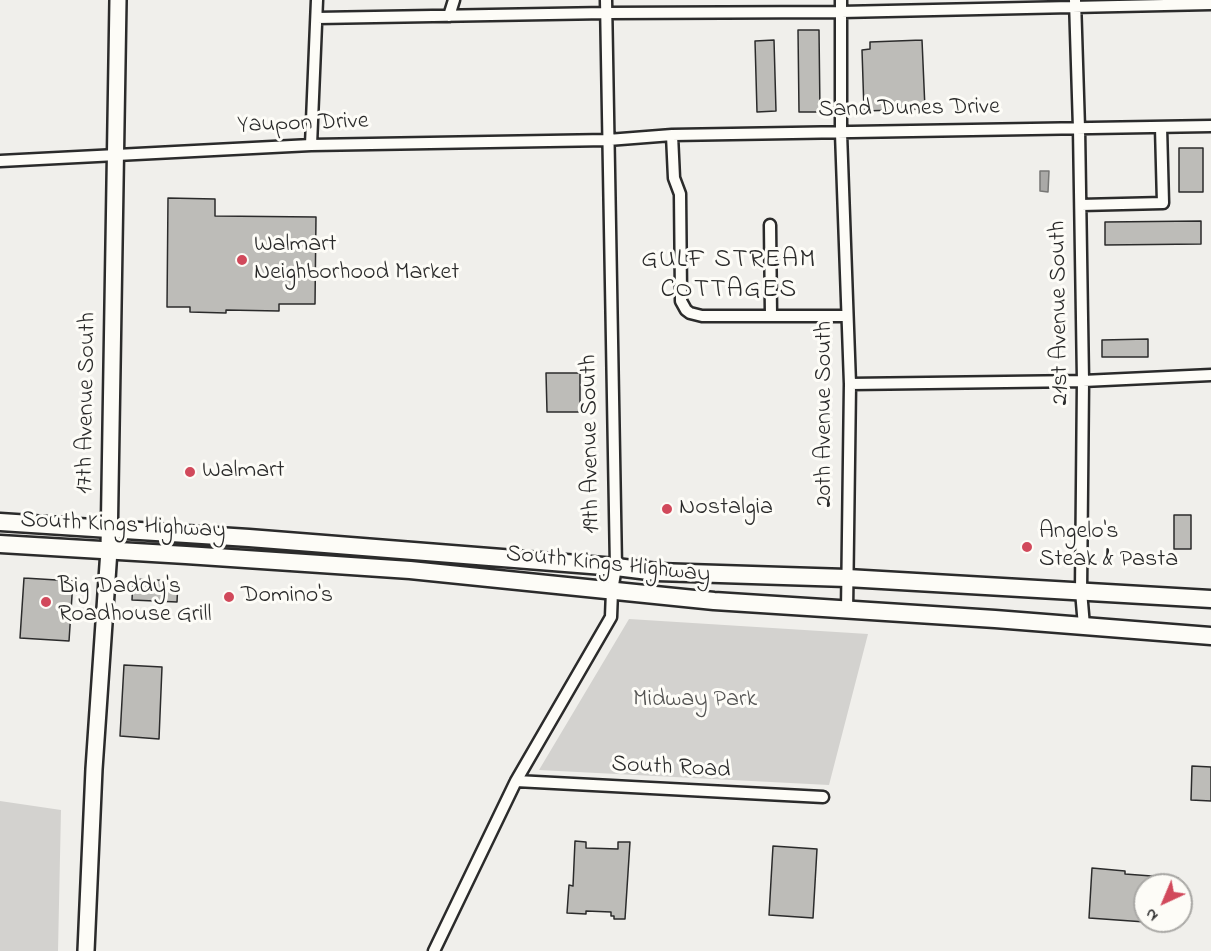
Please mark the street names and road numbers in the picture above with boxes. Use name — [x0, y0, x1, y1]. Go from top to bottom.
street label: Sand Dunes Drive — [818, 94, 1000, 126]
street label: Yaupon Drive — [237, 108, 369, 142]
street label: 21st Avenue South — [1045, 220, 1077, 406]
street label: 17th Avenue South — [72, 312, 104, 494]
street label: 20th Avenue South — [812, 321, 840, 507]
street label: 19th Avenue South — [576, 354, 608, 534]
street label: South Kings Highway — [20, 507, 226, 547]
street label: South Kings Highway — [504, 541, 712, 591]
street label: South Road — [611, 752, 731, 786]

